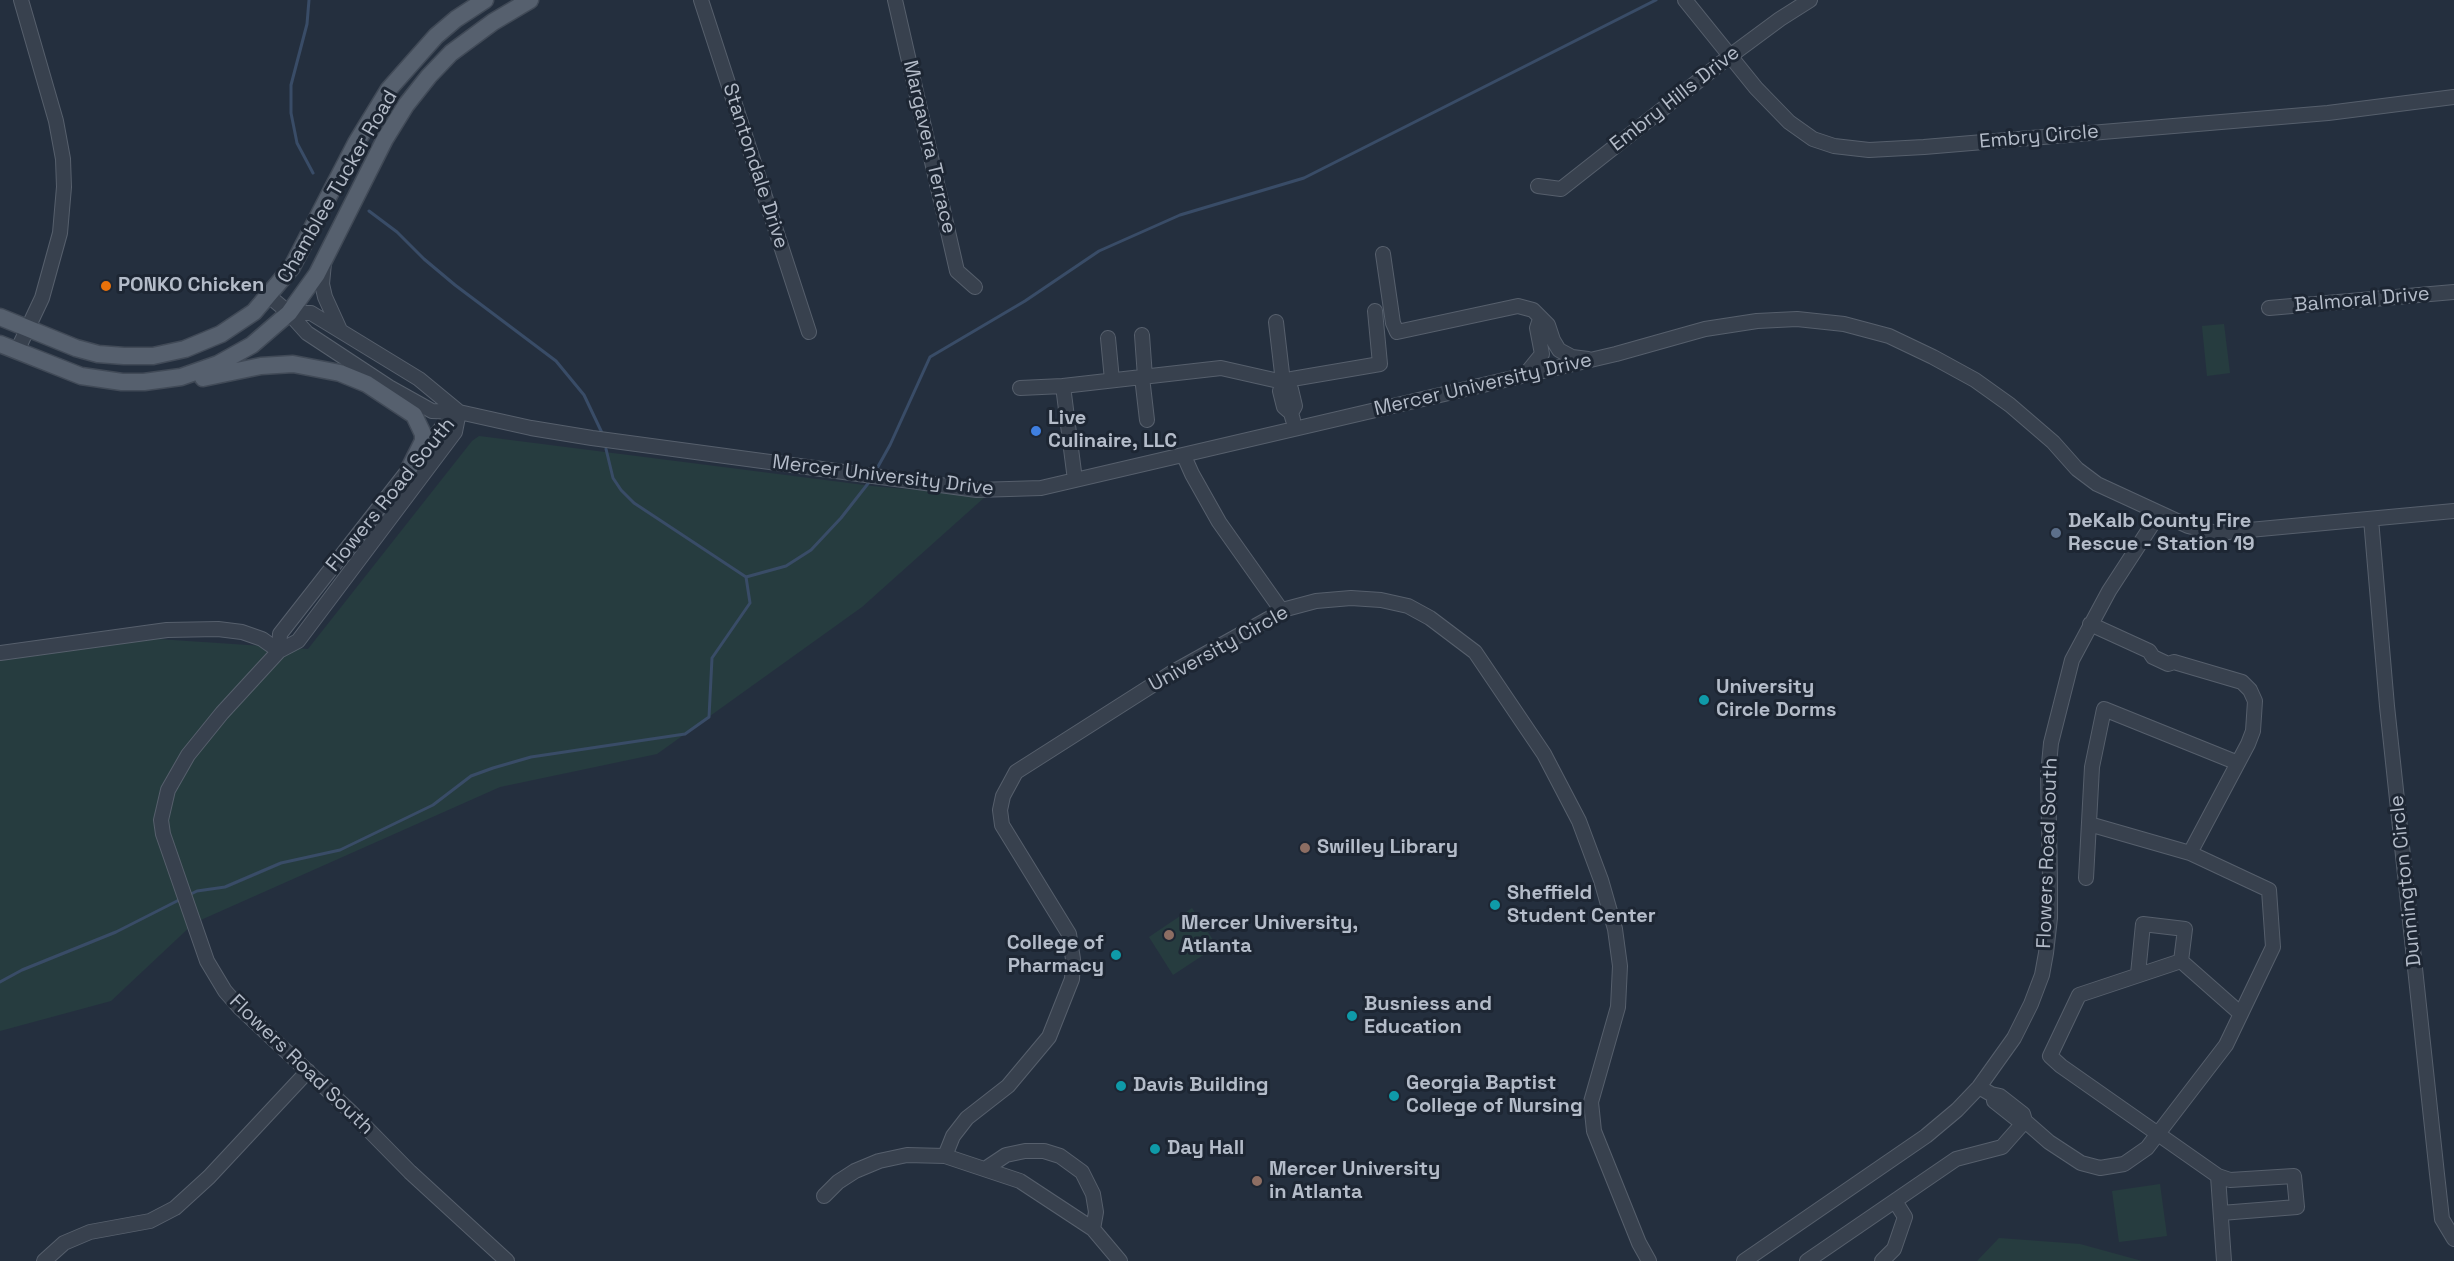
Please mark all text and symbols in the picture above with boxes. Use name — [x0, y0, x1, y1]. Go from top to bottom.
street label: Embry Hills Drive — [1605, 41, 1745, 157]
street label: Margavera Terrace — [897, 58, 961, 236]
street label: Stantondale Drive — [717, 80, 793, 252]
street label: Chamblee Tucker Road — [273, 86, 403, 288]
street label: Embry Circle — [1978, 120, 2100, 154]
place label: PONKO Chicken — [118, 274, 264, 298]
marker: PONKO Chicken — [99, 279, 113, 293]
street label: Balmoral Drive — [2293, 282, 2431, 318]
street label: Mercer University Drive — [1372, 348, 1594, 422]
place label: Live Culinaire, LLC — [1048, 407, 1177, 454]
street label: Flowers Road South — [322, 413, 460, 577]
marker: Live Culinaire, LLC — [1029, 424, 1043, 438]
street label: Mercer University Drive — [771, 451, 995, 501]
place label: DeKalb County Fire Rescue - Station 19 — [2068, 510, 2255, 557]
marker: DeKalb County Fire Rescue - Station 19 — [2049, 526, 2063, 540]
street label: University Circle — [1145, 601, 1293, 697]
place label: University Circle Dorms — [1716, 676, 1836, 723]
marker: University Circle Dorms — [1697, 693, 1711, 707]
street label: Flowers Road South — [2033, 757, 2063, 949]
street label: Dunnington Circle — [2385, 794, 2427, 968]
place label: Swilley Library — [1317, 836, 1458, 860]
marker: Swilley Library — [1298, 841, 1312, 855]
place label: Sheffield Student Center — [1507, 882, 1656, 929]
marker: Sheffield Student Center — [1488, 898, 1502, 912]
place label: Mercer University, Atlanta — [1181, 912, 1358, 959]
marker: Mercer University, Atlanta — [1162, 928, 1176, 942]
place label: College of Pharmacy — [1007, 932, 1104, 979]
marker: College of Pharmacy — [1109, 948, 1123, 962]
street label: Flowers Road South — [224, 990, 378, 1140]
place label: Busniess and Education — [1364, 993, 1492, 1040]
marker: Busniess and Education — [1345, 1009, 1359, 1023]
place label: Georgia Baptist College of Nursing — [1406, 1072, 1583, 1119]
place label: Davis Building — [1133, 1074, 1269, 1098]
marker: Davis Building — [1114, 1079, 1128, 1093]
marker: Georgia Baptist College of Nursing — [1387, 1089, 1401, 1103]
place label: Day Hall — [1167, 1137, 1244, 1161]
marker: Day Hall — [1148, 1142, 1162, 1156]
place label: Mercer University in Atlanta — [1269, 1158, 1440, 1205]
marker: Mercer University in Atlanta — [1250, 1174, 1264, 1188]

